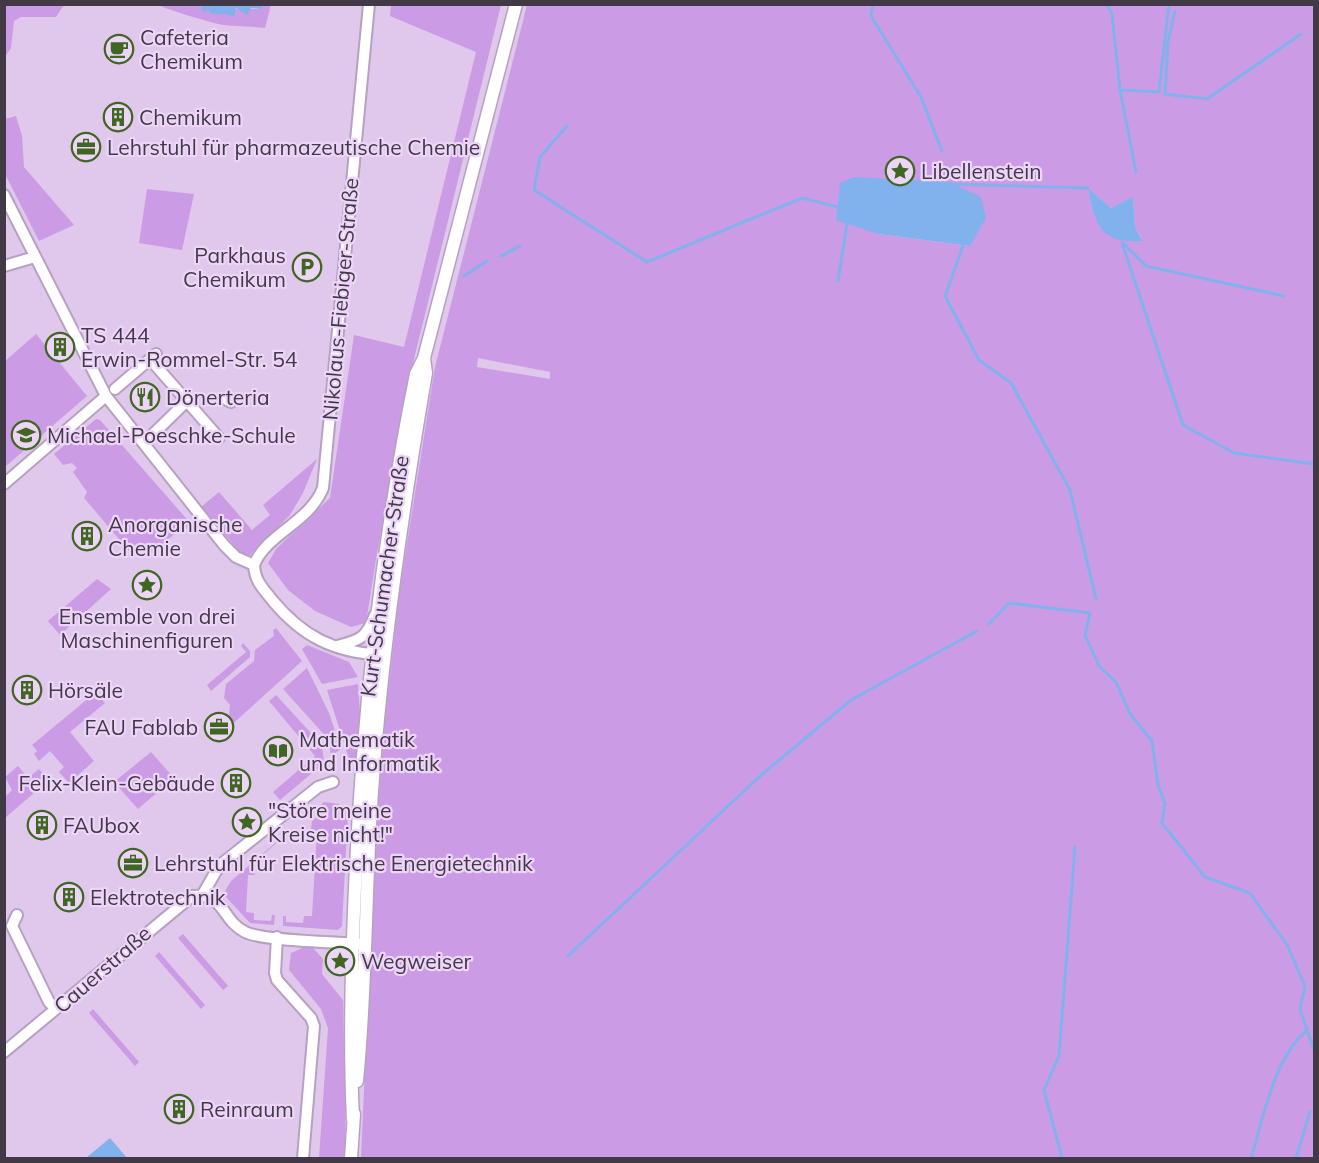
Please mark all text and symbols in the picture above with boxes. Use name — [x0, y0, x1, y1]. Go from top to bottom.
place label: Cafeteria Chemikum — [140, 24, 243, 74]
cafe icon: Cafeteria Chemikum — [103, 33, 135, 65]
building icon: Chemikum — [102, 101, 134, 133]
place label: Chemikum — [139, 104, 242, 130]
office icon: Lehrstuhl für pharmazeutische Chemie — [70, 131, 102, 163]
place label: Lehrstuhl für pharmazeutische Chemie — [107, 134, 480, 160]
place icon: Libellenstein — [884, 155, 916, 187]
place label: Libellenstein — [921, 158, 1041, 184]
street label: Nikolaus-Fiebiger-Straße — [316, 177, 364, 421]
place label: Parkhaus Chemikum — [183, 242, 286, 292]
parking icon: Parkhaus Chemikum — [291, 251, 323, 283]
place label: TS 444 Erwin-Rommel-Str. 54 — [81, 322, 298, 372]
building icon: TS 444 Erwin-Rommel-Str. 54 — [44, 331, 76, 363]
restaurant icon: Dönerteria — [129, 381, 161, 413]
place label: Dönerteria — [166, 384, 269, 410]
school or university icon: Michael-Poeschke-Schule — [10, 419, 42, 451]
place label: Michael-Poeschke-Schule — [47, 422, 296, 448]
street label: Kurt-Schumacher-Straße — [354, 454, 414, 698]
place label: Anorganische Chemie — [108, 511, 242, 561]
building icon: Anorganische Chemie — [71, 520, 103, 552]
place icon: Ensemble von drei Maschinenfiguren — [131, 569, 163, 601]
place label: Ensemble von drei Maschinenfiguren — [59, 603, 235, 653]
building icon: Hörsäle — [11, 674, 43, 706]
place label: Hörsäle — [48, 677, 123, 703]
office icon: FAU Fablab — [203, 711, 235, 743]
place label: FAU Fablab — [84, 714, 198, 740]
place label: Mathematik und Informatik — [299, 726, 440, 776]
library icon: Mathematik und Informatik — [262, 735, 294, 767]
building icon: Felix-Klein-Gebäude — [220, 767, 252, 799]
place label: Felix-Klein-Gebäude — [18, 770, 215, 796]
place label: "Störe meine Kreise nicht!" — [268, 797, 393, 847]
place icon: "Störe meine Kreise nicht!" — [231, 806, 263, 838]
building icon: FAUbox — [26, 809, 58, 841]
place label: FAUbox — [63, 812, 140, 838]
office icon: Lehrstuhl für Elektrische Energietechnik — [117, 847, 149, 879]
place label: Lehrstuhl für Elektrische Energietechnik — [154, 850, 533, 876]
building icon: Elektrotechnik — [53, 881, 85, 913]
place label: Elektrotechnik — [90, 884, 226, 910]
street label: Cauerstraße — [48, 920, 156, 1018]
place icon: Wegweiser — [324, 945, 356, 977]
place label: Wegweiser — [361, 948, 472, 974]
building icon: Reinraum — [163, 1093, 195, 1125]
place label: Reinraum — [200, 1096, 294, 1122]

